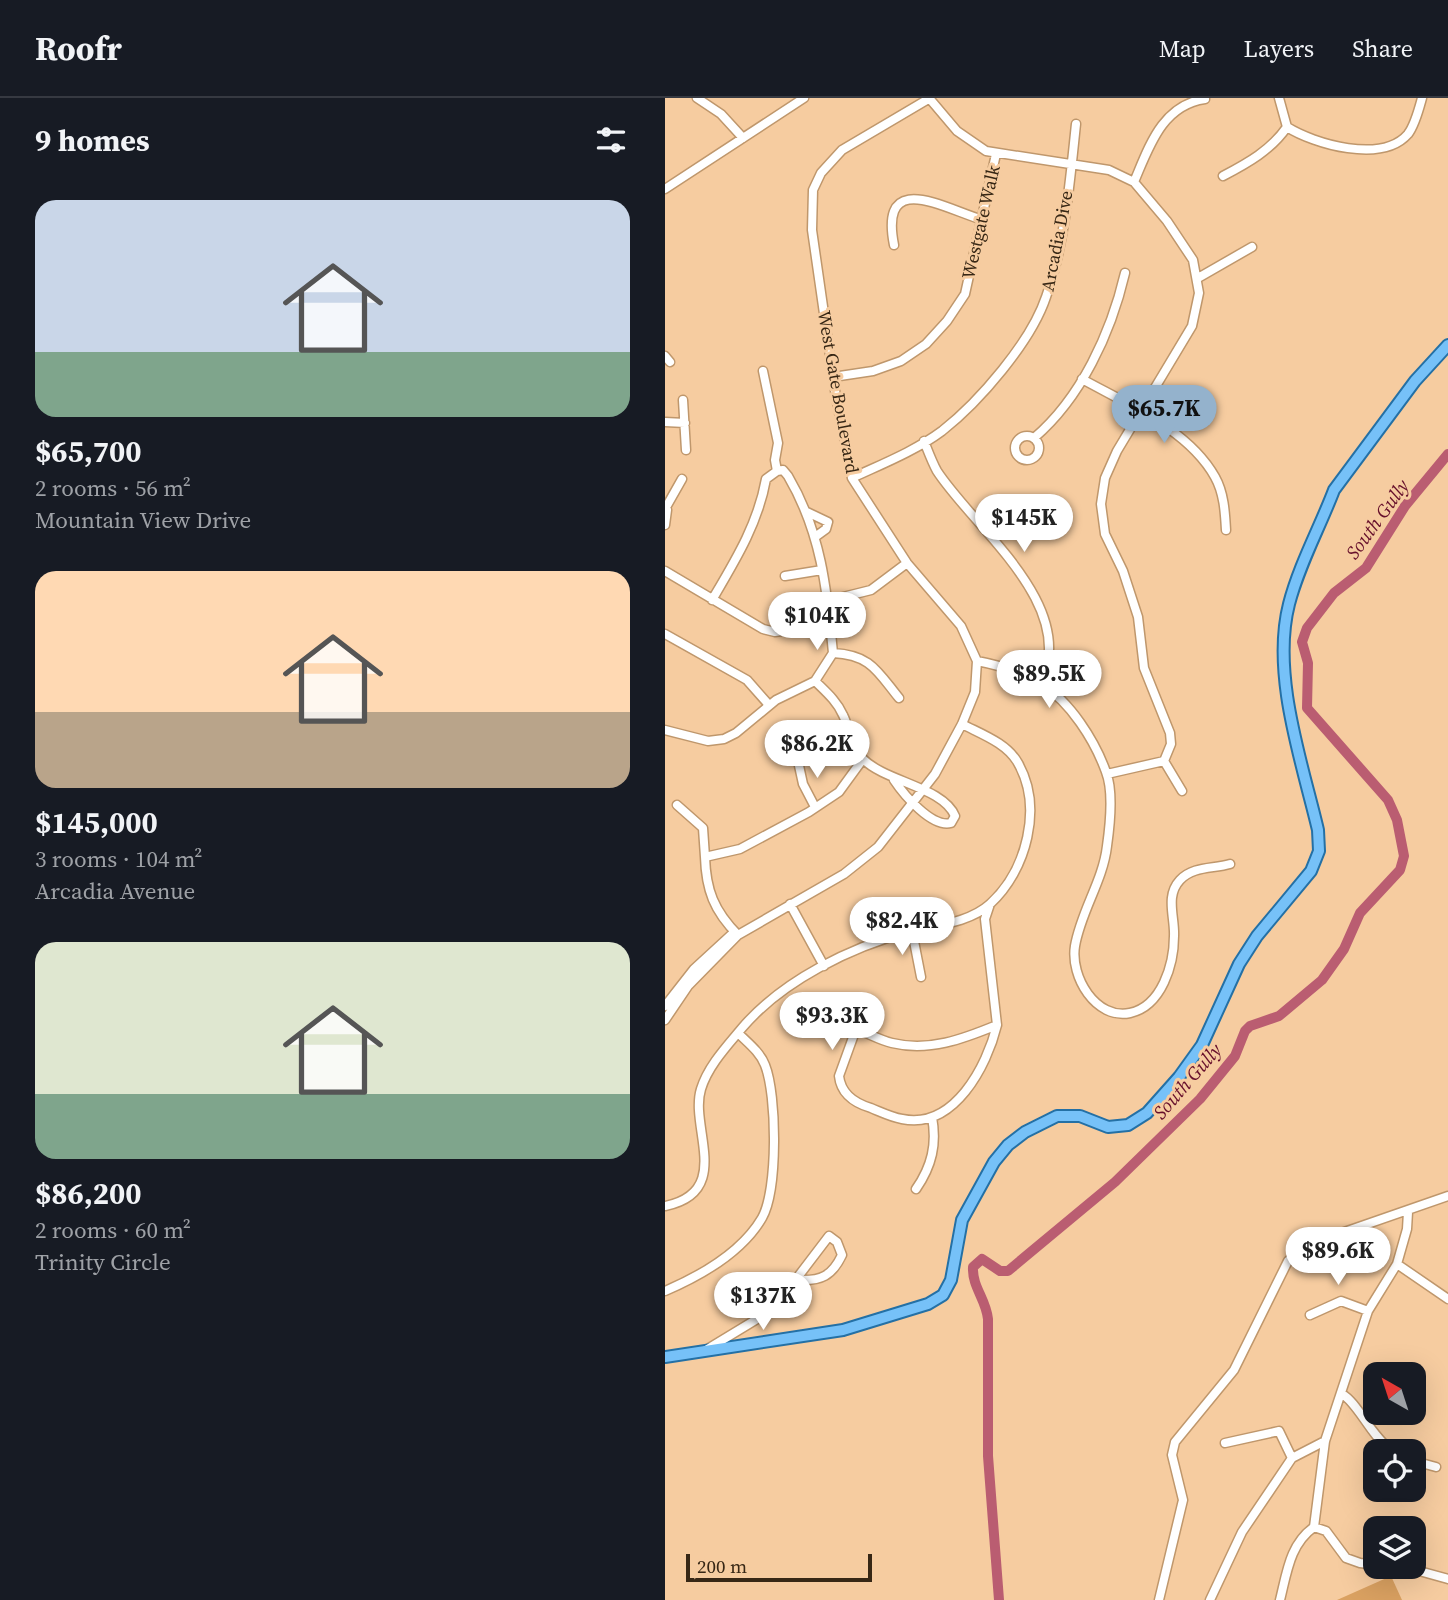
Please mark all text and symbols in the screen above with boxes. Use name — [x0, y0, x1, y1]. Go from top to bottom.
text: Roofr — [35, 26, 122, 71]
text: Map — [1159, 32, 1206, 65]
text: Layers — [1244, 32, 1314, 65]
text: Share — [1352, 32, 1413, 65]
text: 9 homes — [35, 120, 150, 161]
icon: filters — [592, 121, 630, 159]
street label: Westgate Walk — [955, 162, 1006, 281]
street label: Arcadia Dive — [1035, 188, 1079, 293]
icon: home — [270, 245, 396, 371]
street label: West Gate Boulevard — [812, 308, 865, 475]
pin: $65.7K — [1107, 386, 1221, 445]
text: $65.7K — [1128, 392, 1200, 424]
text: $65,700 — [35, 431, 142, 472]
text: 2 rooms · 56 m² — [35, 472, 191, 504]
water label: South Gully — [1339, 473, 1415, 564]
pin: $145K — [975, 494, 1073, 554]
text: $145K — [991, 501, 1057, 533]
text: Mountain View Drive — [35, 504, 251, 536]
pin: $104K — [768, 592, 866, 652]
text: $104K — [784, 599, 850, 631]
icon: home — [270, 616, 396, 742]
pin: $89.5K — [992, 650, 1106, 710]
text: $89.5K — [1013, 657, 1085, 689]
pin: $86.2K — [760, 720, 874, 780]
text: $86.2K — [781, 727, 853, 759]
text: $145,000 — [35, 802, 158, 843]
text: 3 rooms · 104 m² — [35, 843, 202, 875]
text: Arcadia Avenue — [35, 875, 195, 907]
pin: $82.4K — [845, 898, 959, 957]
text: $82.4K — [866, 904, 938, 936]
icon: home — [270, 987, 396, 1113]
pin: $93.3K — [775, 992, 889, 1052]
text: $93.3K — [796, 999, 868, 1031]
water label: South Gully — [1147, 1037, 1228, 1124]
text: $86,200 — [35, 1173, 142, 1214]
text: 2 rooms · 60 m² — [35, 1214, 191, 1246]
pin: $89.6K — [1281, 1228, 1395, 1287]
text: $89.6K — [1302, 1234, 1374, 1266]
text: Trinity Circle — [35, 1246, 171, 1278]
pin: $137K — [714, 1272, 812, 1332]
text: $137K — [730, 1279, 796, 1311]
north arrow — [1363, 1362, 1426, 1424]
map controls — [1363, 1362, 1426, 1579]
button: locate — [1363, 1439, 1426, 1502]
button: layers — [1363, 1516, 1426, 1579]
scale bar — [686, 1551, 871, 1583]
text: 200 m — [697, 1553, 747, 1579]

